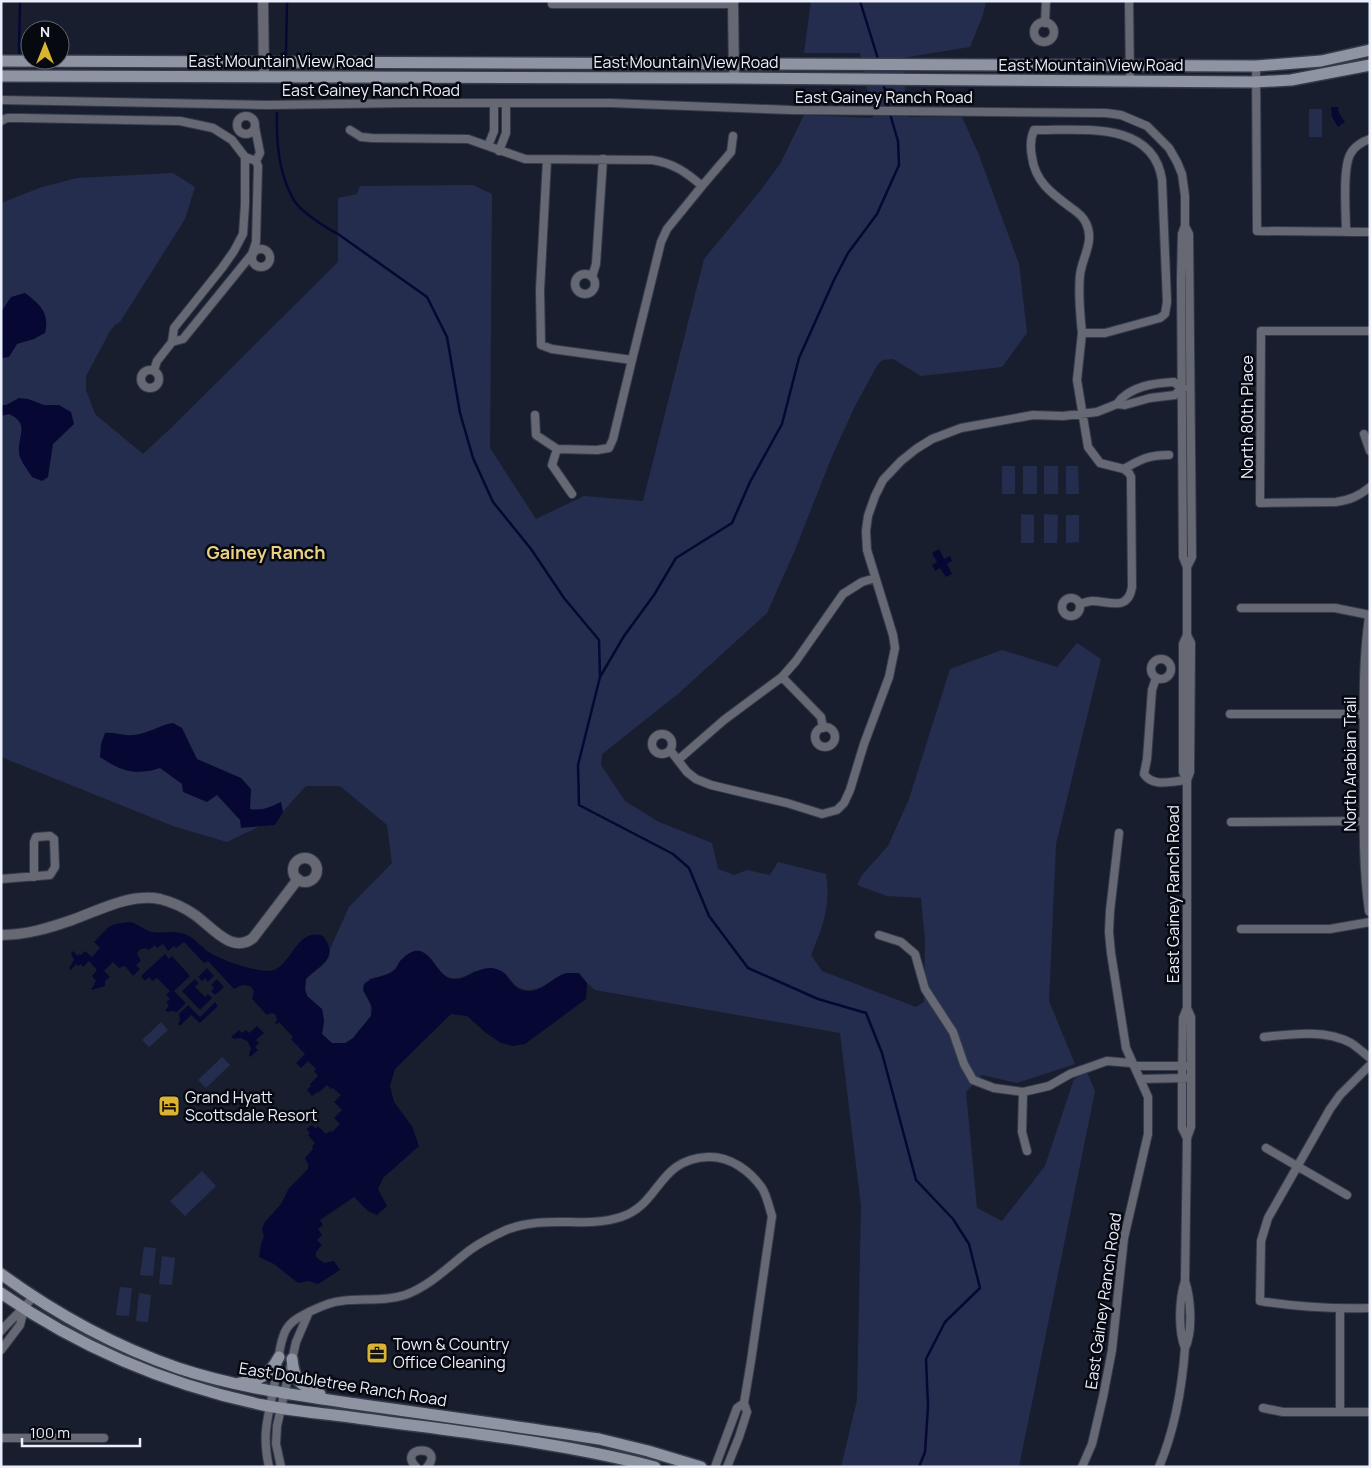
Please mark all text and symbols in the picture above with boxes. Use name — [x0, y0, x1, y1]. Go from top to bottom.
north arrow — [20, 20, 70, 70]
text: N — [40, 22, 50, 41]
street label: East Mountain View Road — [188, 50, 374, 72]
street label: East Mountain View Road — [593, 51, 779, 73]
street label: East Mountain View Road — [998, 54, 1184, 76]
street label: East Gainey Ranch Road — [282, 79, 460, 101]
street label: East Gainey Ranch Road — [795, 86, 973, 108]
street label: North 80th Place — [1236, 355, 1258, 479]
district label: Gainey Ranch — [206, 540, 326, 564]
street label: North Arabian Trail — [1339, 696, 1361, 832]
street label: East Gainey Ranch Road — [1162, 805, 1184, 983]
place label: Grand Hyatt Scottsdale Resort — [185, 1086, 317, 1126]
hotel icon: Grand Hyatt Scottsdale Resort — [157, 1094, 181, 1118]
street label: East Gainey Ranch Road — [1080, 1211, 1126, 1391]
place label: Town & Country Office Cleaning — [393, 1333, 510, 1373]
office icon: Town & Country Office Cleaning — [365, 1341, 389, 1365]
street label: East Doubletree Ranch Road — [238, 1357, 448, 1411]
scale bar — [22, 1416, 140, 1448]
text: 100 m — [30, 1422, 70, 1443]

